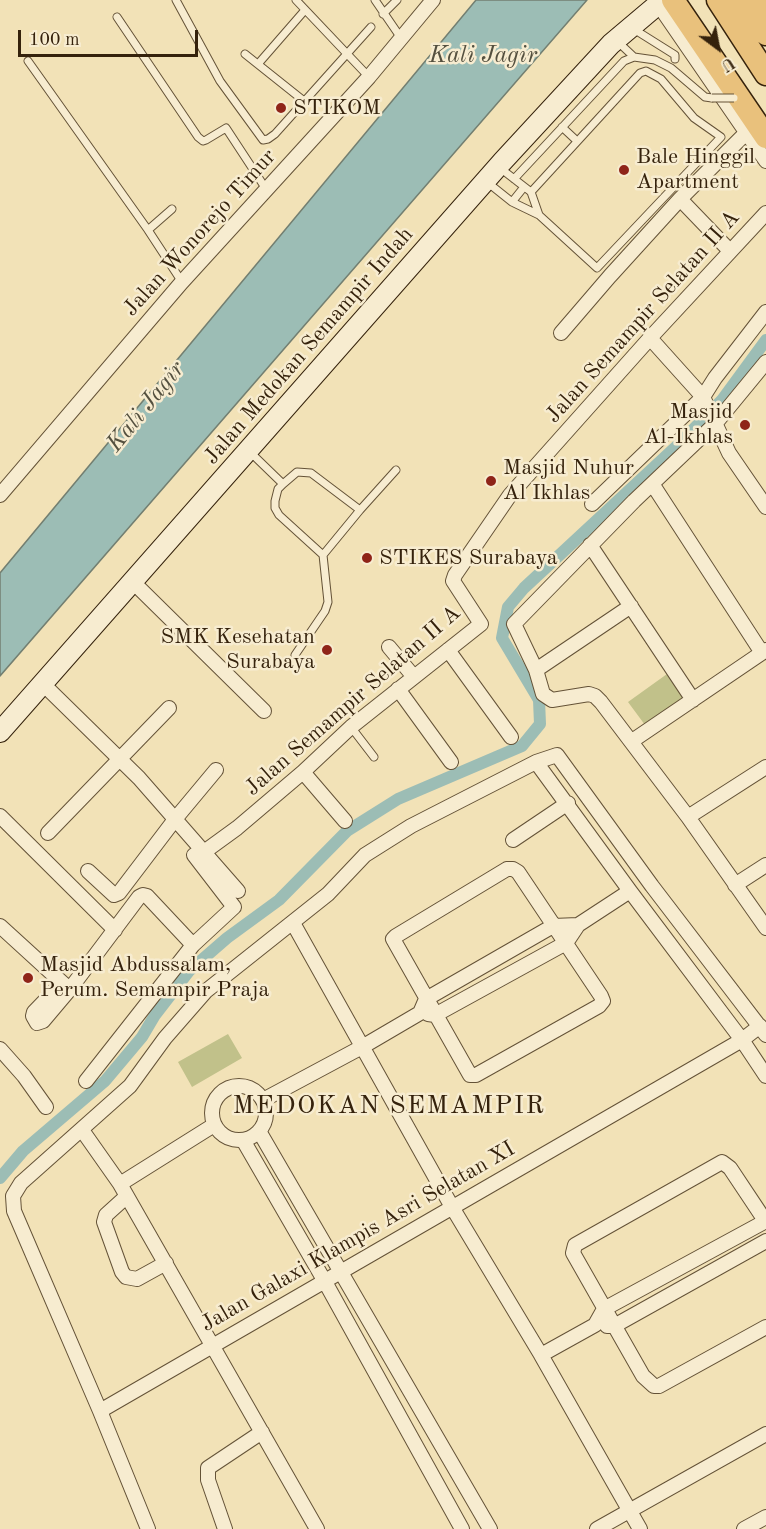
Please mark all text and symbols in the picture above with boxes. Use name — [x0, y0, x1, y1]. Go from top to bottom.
scale bar — [21, 18, 201, 56]
north arrow — [688, 18, 748, 78]
text: 100 m — [29, 31, 80, 49]
water label: Kali Jagir — [429, 42, 537, 70]
text: U — [718, 53, 737, 73]
place label: STIKOM — [293, 95, 381, 121]
marker: STIKOM — [274, 101, 288, 115]
street label: Jalan Wonorejo Timur — [118, 144, 282, 322]
place label: Bale Hinggil Apartment — [636, 144, 755, 196]
marker: Bale Hinggil Apartment — [617, 163, 631, 177]
street label: Jalan Semampir Selatan II A — [540, 205, 746, 429]
street label: Jalan Medokan Semampir Indah — [199, 222, 419, 470]
water label: Kali Jagir — [101, 356, 191, 458]
place label: Masjid Al-Ikhlas — [644, 399, 733, 451]
marker: Masjid Al-Ikhlas — [738, 418, 752, 432]
place label: Masjid Nuhur Al Ikhlas — [503, 455, 634, 506]
marker: Masjid Nuhur Al Ikhlas — [484, 474, 498, 488]
place label: STIKES Surabaya — [379, 545, 558, 571]
marker: STIKES Surabaya — [360, 551, 374, 565]
street label: Jalan Semampir Selatan II A — [240, 600, 466, 802]
place label: SMK Kesehatan Surabaya — [160, 624, 315, 676]
marker: SMK Kesehatan Surabaya — [320, 643, 334, 657]
place label: Masjid Abdussalam, Perum. Semampir Praja — [40, 952, 269, 1004]
marker: Masjid Abdussalam, Perum. Semampir Praja — [21, 971, 35, 985]
district label: MEDOKAN SEMAMPIR — [232, 1090, 546, 1122]
street label: Jalan Galaxi Klampis Asri Selatan XI — [196, 1136, 520, 1338]

